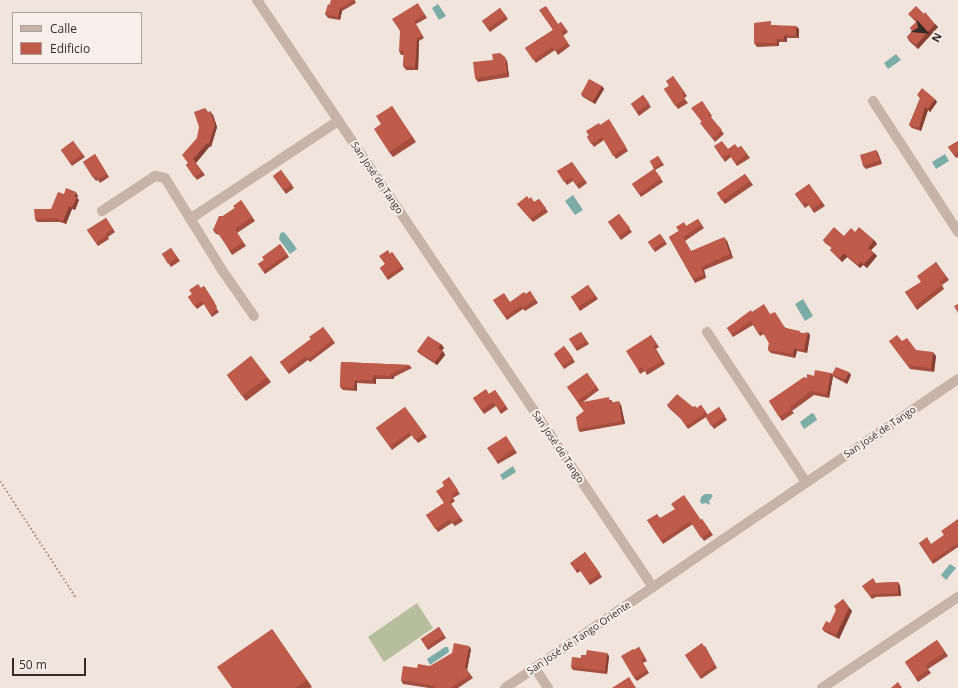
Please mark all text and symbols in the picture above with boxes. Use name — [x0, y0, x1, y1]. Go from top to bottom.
legend — [12, 12, 142, 64]
north arrow — [906, 12, 946, 52]
text: Calle — [50, 20, 77, 37]
text: N — [928, 30, 946, 45]
text: Edificio — [50, 40, 90, 57]
street label: San José de Tango — [348, 140, 406, 216]
street label: San José de Tango — [842, 403, 918, 461]
street label: San José de Tango — [529, 409, 587, 485]
street label: San José de Tango Oriente — [525, 599, 633, 677]
scale bar — [14, 650, 88, 676]
text: 50 m — [19, 656, 47, 673]

